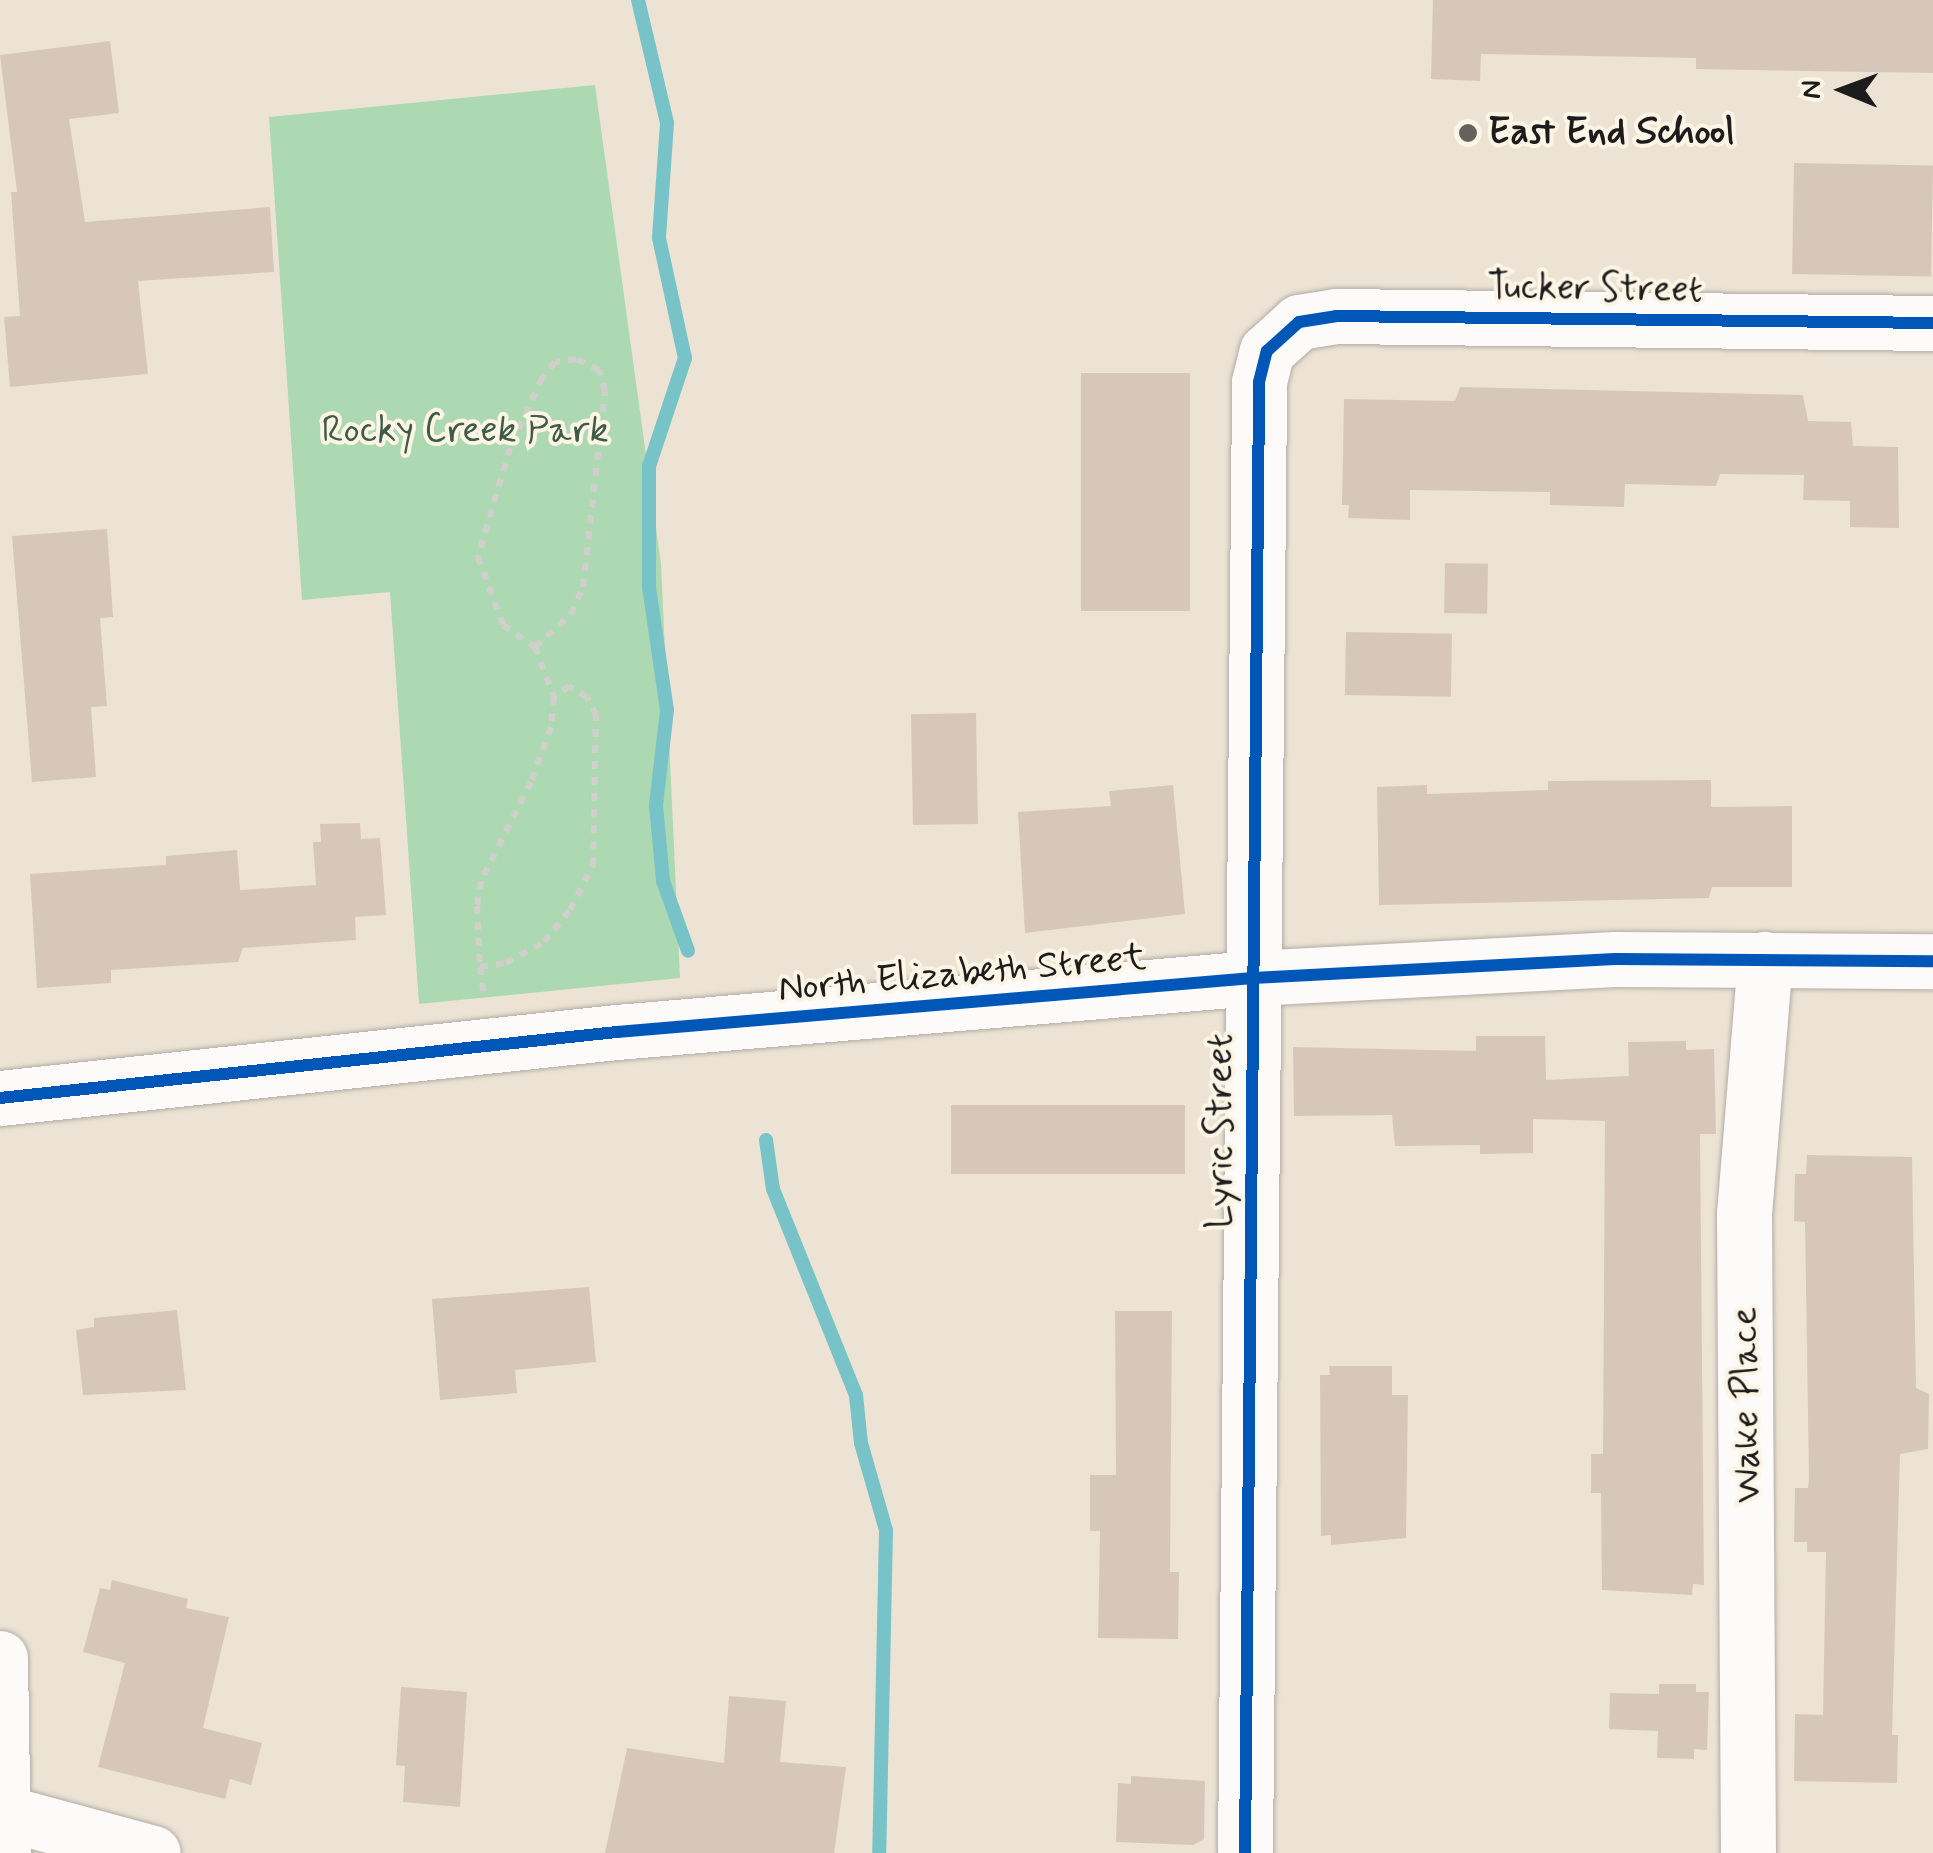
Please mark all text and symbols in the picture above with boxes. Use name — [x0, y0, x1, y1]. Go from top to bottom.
north arrow — [1793, 40, 1893, 140]
text: N — [1794, 80, 1831, 99]
place label: East End School — [1488, 110, 1734, 156]
marker: East End School — [1457, 122, 1479, 144]
street label: Tucker Street — [1484, 264, 1706, 314]
park label: Rocky Creek Park — [323, 408, 607, 454]
street label: North Elizabeth Street — [776, 935, 1148, 1013]
street label: Lyric Street — [1198, 1030, 1244, 1232]
street label: Wake Place — [1723, 1311, 1771, 1499]

